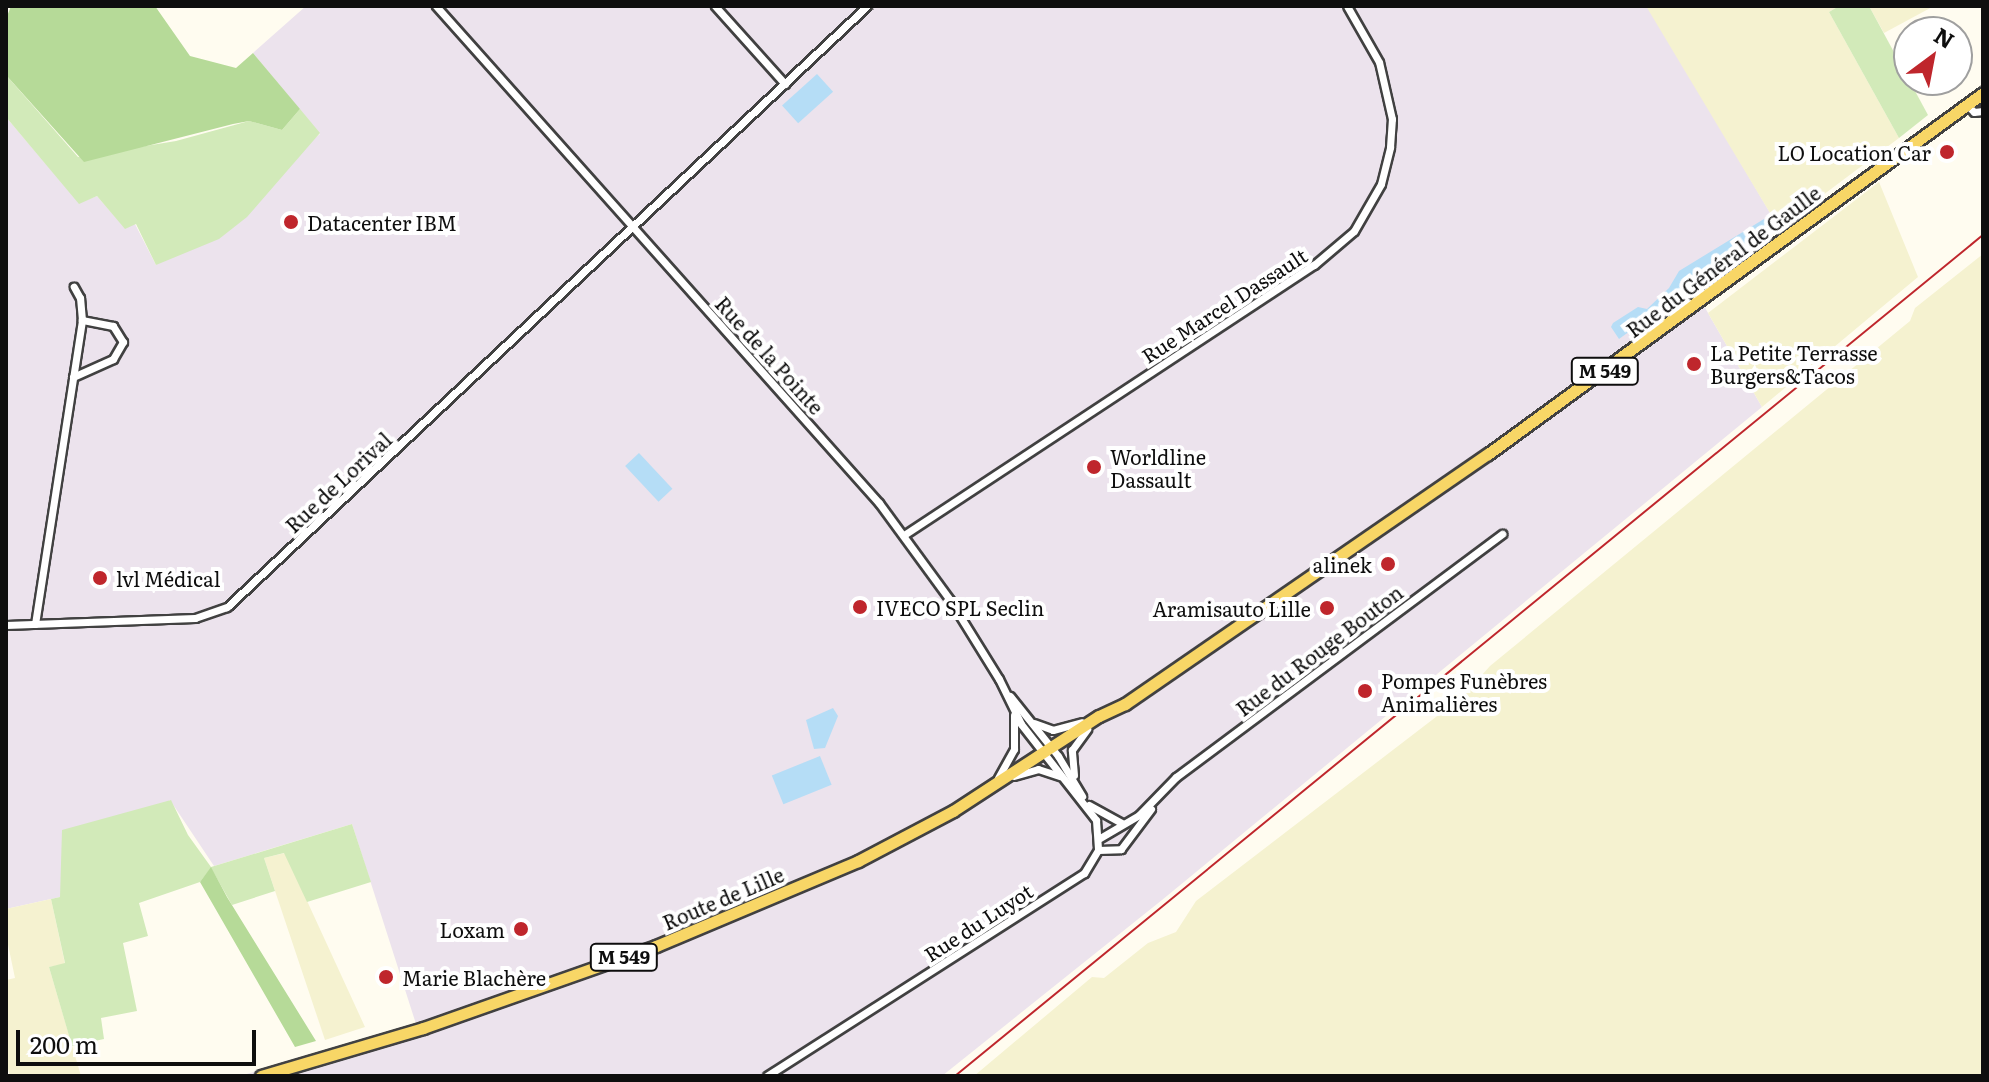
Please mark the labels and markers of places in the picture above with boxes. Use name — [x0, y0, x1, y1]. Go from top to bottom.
place label: LO Location Car — [1777, 140, 1931, 164]
marker: LO Location Car — [1938, 143, 1956, 161]
place label: Datacenter IBM — [307, 210, 457, 234]
marker: Datacenter IBM — [282, 213, 300, 231]
place label: La Petite Terrasse Burgers&Tacos — [1710, 340, 1878, 387]
marker: La Petite Terrasse Burgers&Tacos — [1685, 355, 1703, 373]
place label: Worldline Dassault — [1110, 444, 1206, 491]
marker: Worldline Dassault — [1085, 458, 1103, 476]
place label: alinek — [1312, 552, 1372, 576]
marker: alinek — [1379, 555, 1397, 573]
place label: lvl Médical — [116, 566, 220, 590]
marker: lvl Médical — [91, 569, 109, 587]
place label: IVECO SPL Seclin — [876, 595, 1044, 619]
place label: Aramisauto Lille — [1153, 596, 1311, 620]
marker: IVECO SPL Seclin — [851, 598, 869, 616]
marker: Aramisauto Lille — [1318, 599, 1336, 617]
place label: Pompes Funèbres Animalières — [1381, 668, 1547, 715]
marker: Pompes Funèbres Animalières — [1356, 682, 1374, 700]
place label: Loxam — [440, 917, 505, 941]
marker: Loxam — [512, 920, 530, 938]
place label: Marie Blachère — [402, 965, 546, 989]
marker: Marie Blachère — [377, 968, 395, 986]

